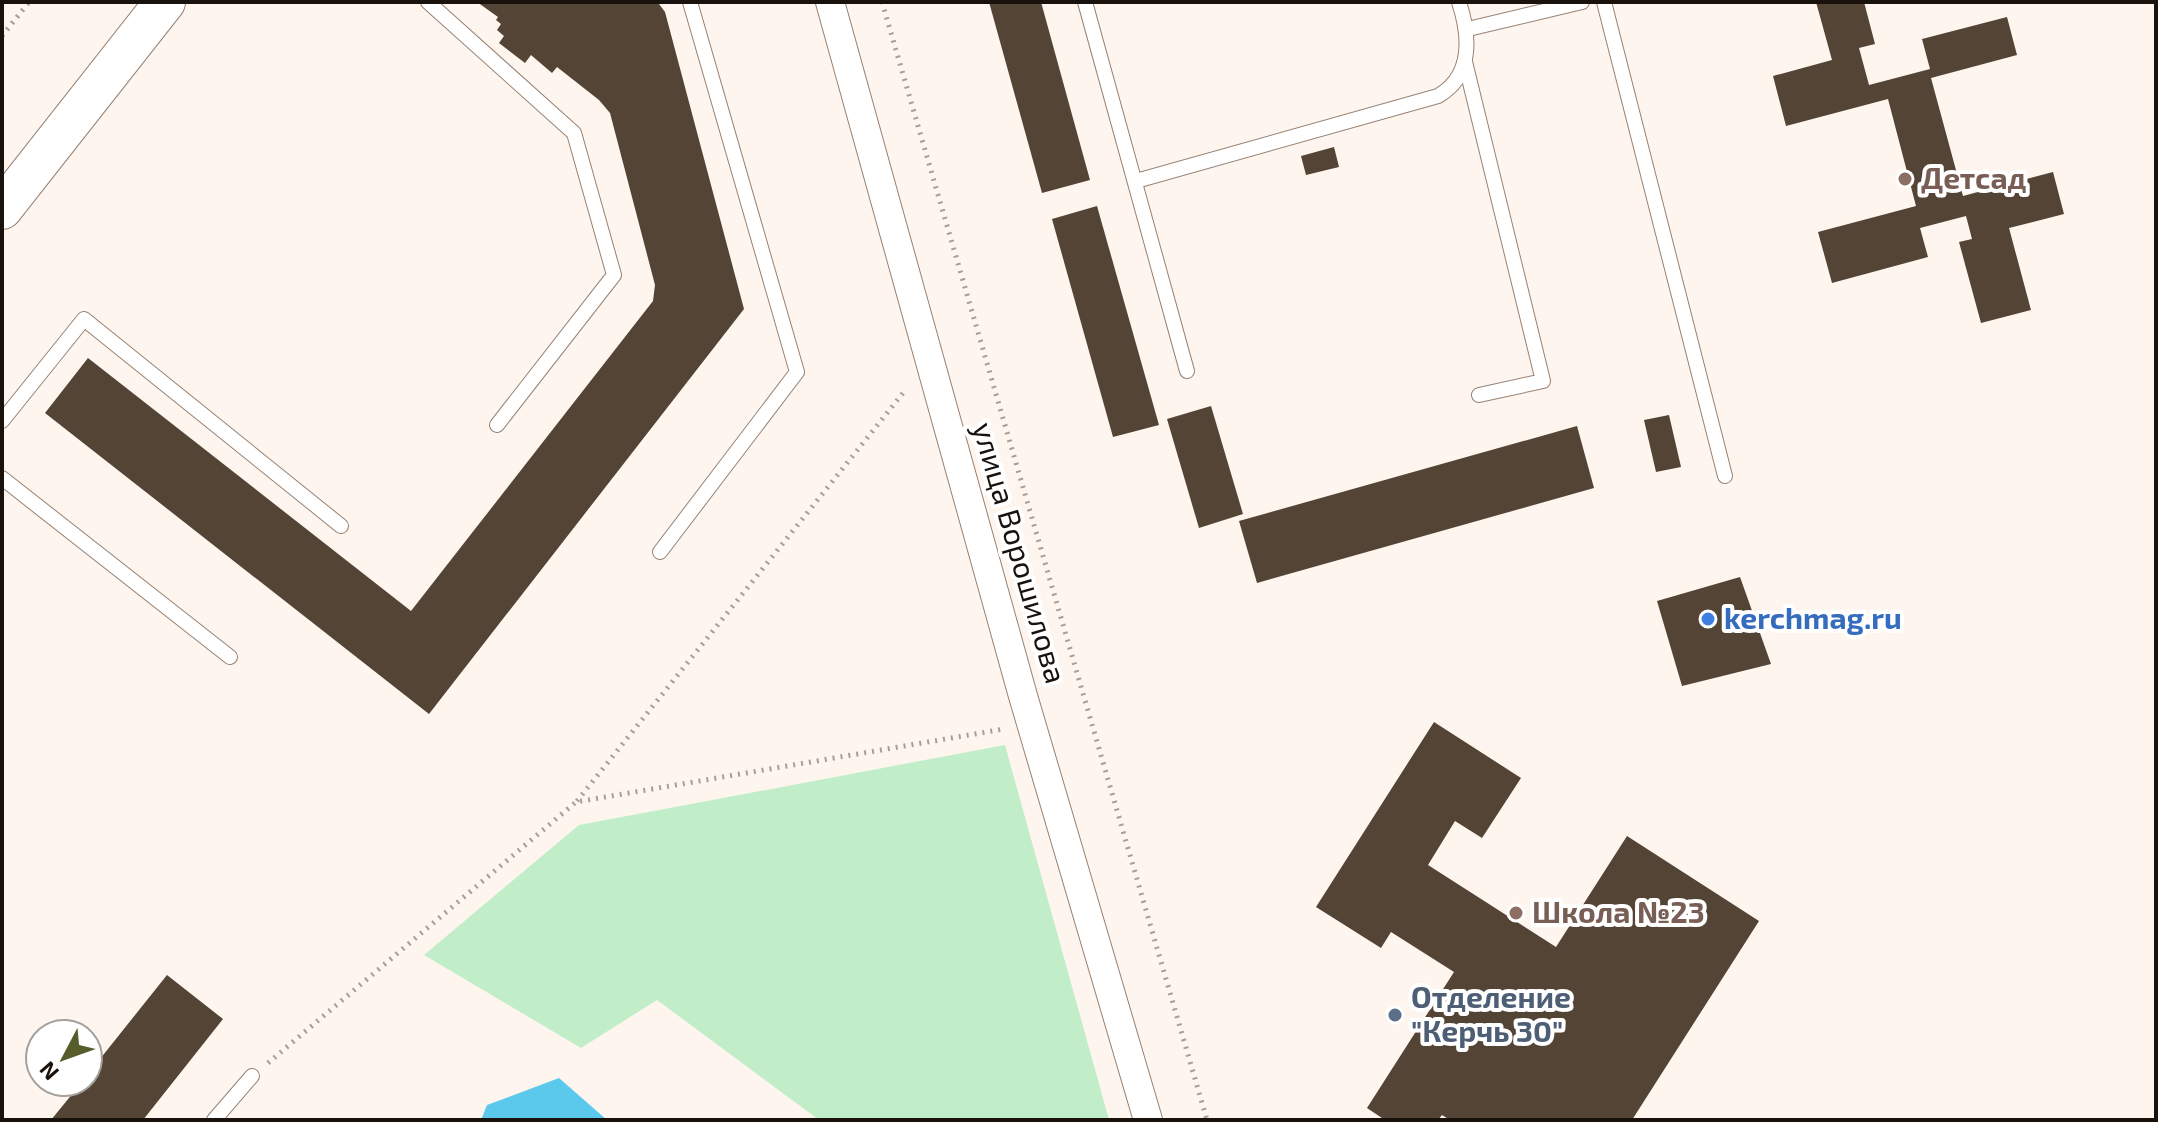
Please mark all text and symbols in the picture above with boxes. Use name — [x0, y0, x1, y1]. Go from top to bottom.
place label: Детсад — [1921, 159, 2027, 195]
marker: Детсад — [1896, 170, 1914, 188]
street label: улица Ворошилова — [965, 418, 1075, 687]
place label: kerchmag.ru — [1724, 599, 1902, 635]
marker: kerchmag.ru — [1699, 610, 1717, 628]
place label: Школа №23 — [1532, 893, 1705, 929]
marker: Школа №23 — [1507, 904, 1525, 922]
place label: Отделение "Керчь 30" — [1411, 978, 1571, 1048]
marker: Отделение "Керчь 30" — [1386, 1006, 1404, 1024]
north arrow — [24, 1018, 104, 1098]
text: N — [33, 1057, 63, 1086]

